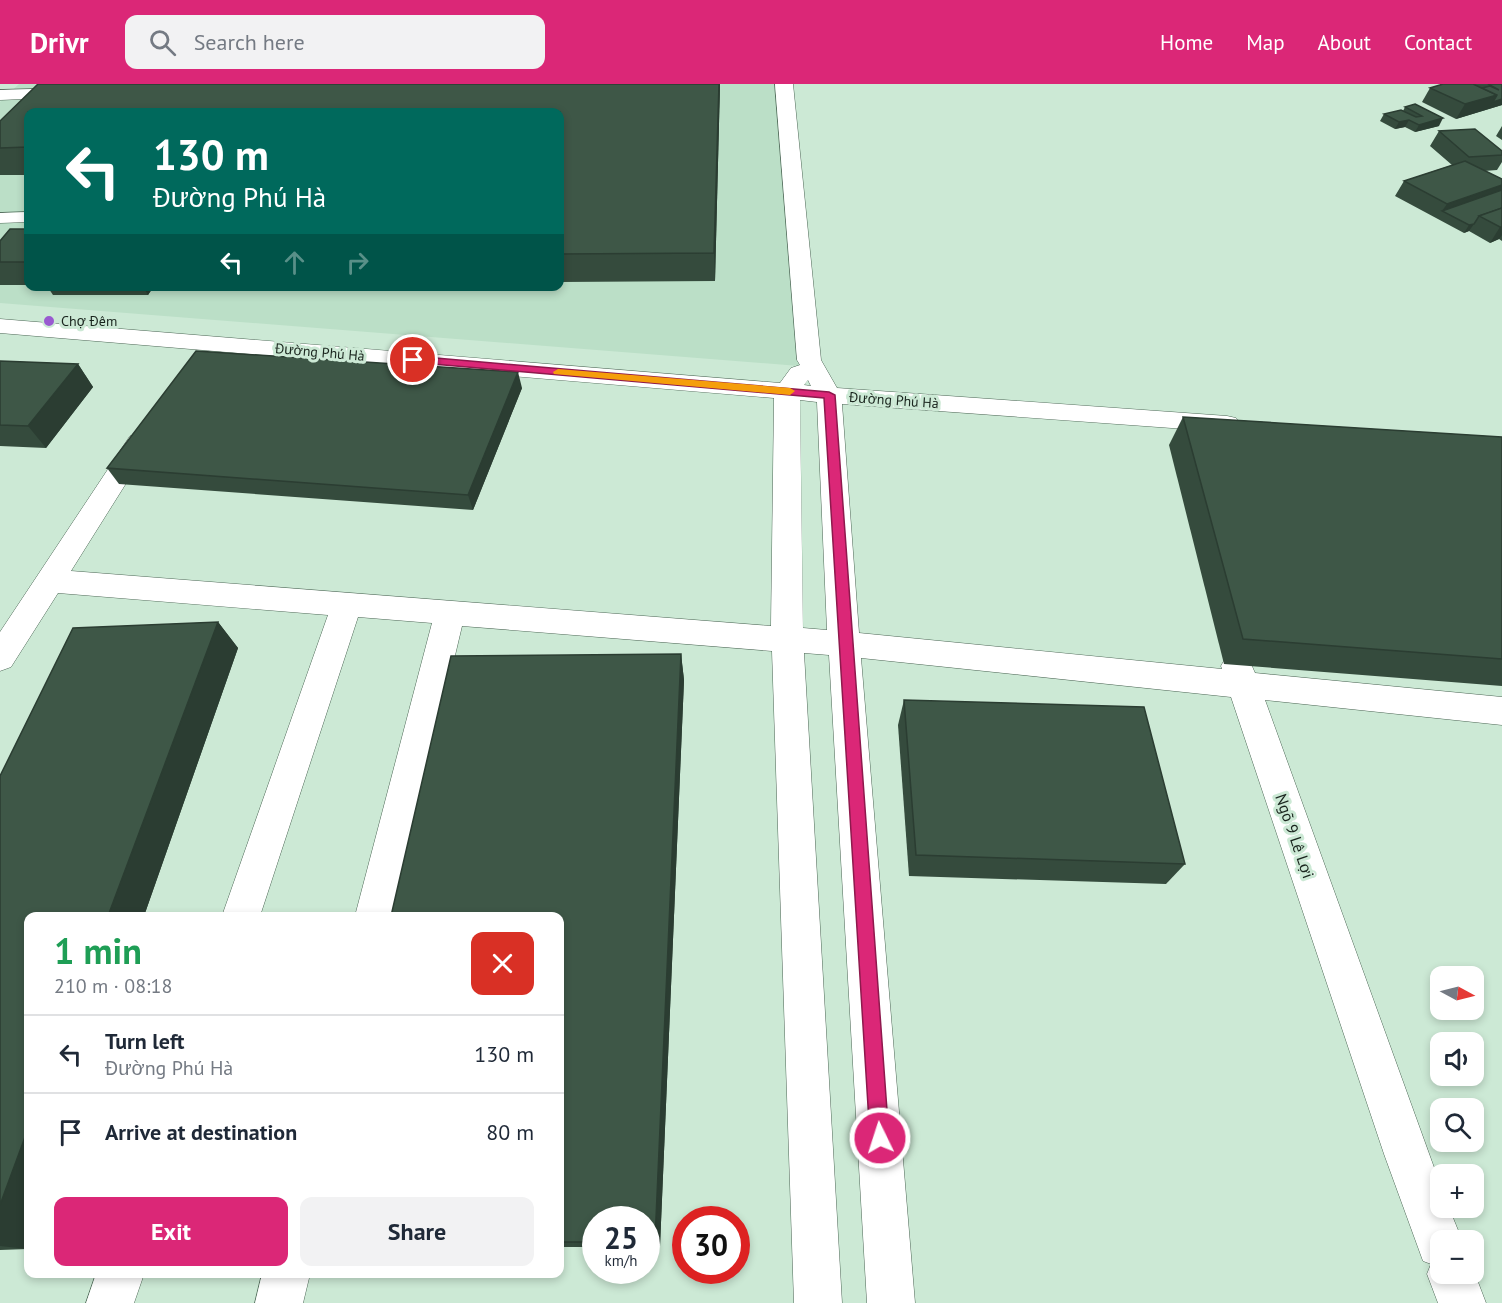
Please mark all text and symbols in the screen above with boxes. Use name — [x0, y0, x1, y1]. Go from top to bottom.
search box — [125, 15, 545, 69]
text: Drivr — [30, 24, 89, 61]
icon: search — [146, 26, 179, 59]
text: Search here — [194, 28, 305, 56]
text: Home — [1160, 29, 1213, 56]
text: Map — [1246, 29, 1285, 56]
text: About — [1318, 29, 1371, 56]
text: Contact — [1404, 29, 1472, 56]
text: 130 m — [153, 127, 269, 182]
icon: left — [54, 132, 132, 210]
text: Đường Phú Hà — [153, 180, 326, 214]
icon: left — [215, 246, 248, 279]
icon: ahead — [278, 246, 311, 279]
icon: right — [341, 246, 374, 279]
place label: Chợ Đêm — [61, 312, 117, 330]
marker: Chợ Đêm — [42, 314, 56, 328]
pin — [387, 334, 438, 385]
street label: Đường Phú Hà — [273, 339, 366, 365]
icon: arrive — [396, 343, 429, 376]
street label: Đường Phú Hà — [848, 388, 939, 412]
street label: Ngõ 9 Lê Lợi — [1271, 791, 1319, 881]
text: 1 min — [54, 927, 142, 974]
button: close — [471, 932, 534, 995]
north arrow — [1430, 966, 1484, 1020]
map controls — [1430, 966, 1484, 1284]
text: 210 m · 08:18 — [54, 973, 172, 999]
text: Turn left — [105, 1027, 185, 1055]
button: sound — [1430, 1032, 1484, 1086]
icon: left — [54, 1038, 87, 1071]
text: 130 m — [474, 1040, 534, 1068]
text: Đường Phú Hà — [105, 1055, 233, 1081]
button: search — [1430, 1098, 1484, 1152]
position arrow — [848, 1106, 912, 1170]
icon: arrive — [54, 1116, 87, 1149]
text: Arrive at destination — [105, 1118, 297, 1146]
text: 80 m — [486, 1118, 534, 1146]
button: + — [1430, 1164, 1484, 1218]
button: Exit — [54, 1197, 288, 1266]
button: Share — [300, 1197, 534, 1266]
speed limit sign: 30 — [672, 1206, 750, 1284]
text: 25 — [604, 1218, 638, 1257]
button: − — [1430, 1230, 1484, 1284]
text: km/h — [605, 1251, 637, 1270]

